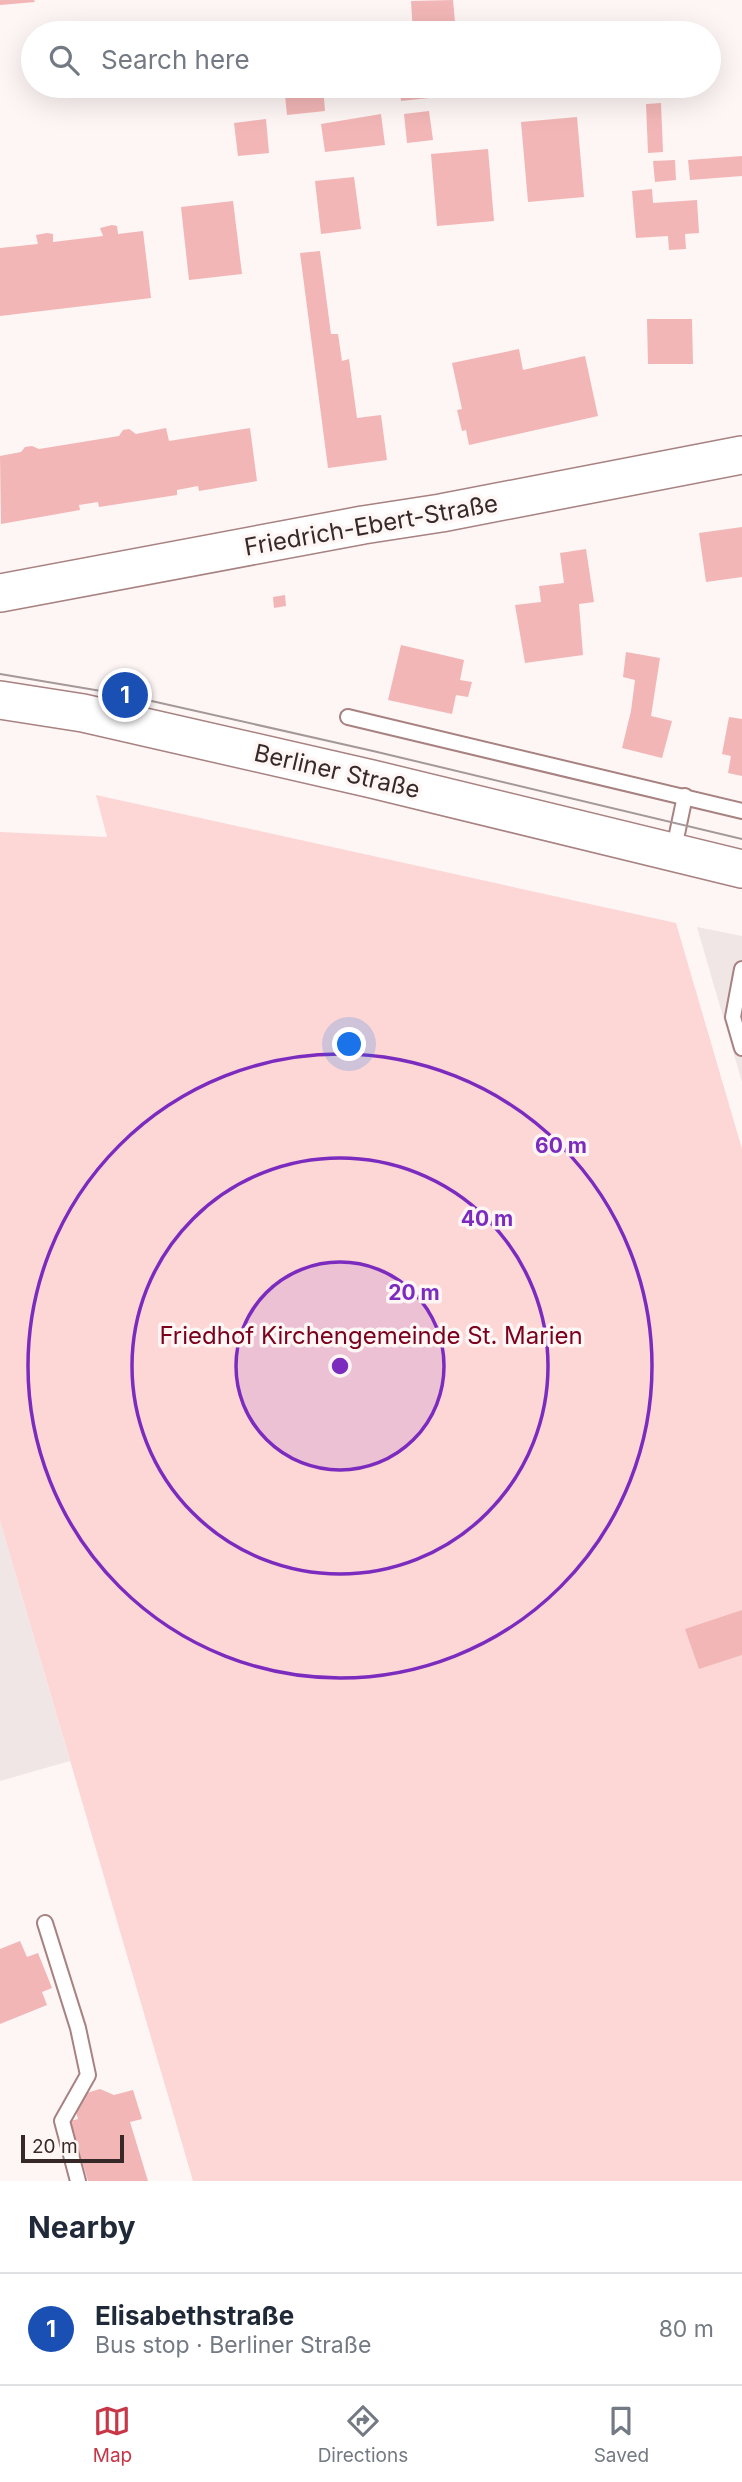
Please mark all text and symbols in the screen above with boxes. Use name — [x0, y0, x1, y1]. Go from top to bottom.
search box — [21, 21, 721, 98]
icon: search — [45, 41, 83, 79]
text: Search here — [101, 44, 250, 75]
street label: Friedrich-Ebert-Straße — [242, 488, 500, 562]
pin: 1 — [102, 669, 148, 721]
street label: Berliner Straße — [251, 738, 423, 804]
your location — [332, 1027, 366, 1061]
text: 60 m — [535, 1133, 587, 1158]
text: 40 m — [461, 1206, 513, 1231]
text: 20 m — [388, 1280, 440, 1305]
park label: Friedhof Kirchengemeinde St. Marien — [159, 1321, 583, 1350]
centre of rings — [328, 1354, 352, 1378]
scale bar — [21, 2132, 124, 2164]
text: 20 m — [32, 2135, 78, 2158]
text: Nearby — [28, 2209, 136, 2245]
text: Elisabethstraße — [95, 2300, 294, 2331]
text: 1 — [46, 2315, 56, 2343]
text: 80 m — [659, 2315, 714, 2343]
text: Bus stop · Berliner Straße — [95, 2331, 371, 2359]
tab: Map — [93, 2402, 132, 2467]
tab: Directions — [318, 2402, 408, 2467]
tab: Saved — [594, 2402, 649, 2467]

